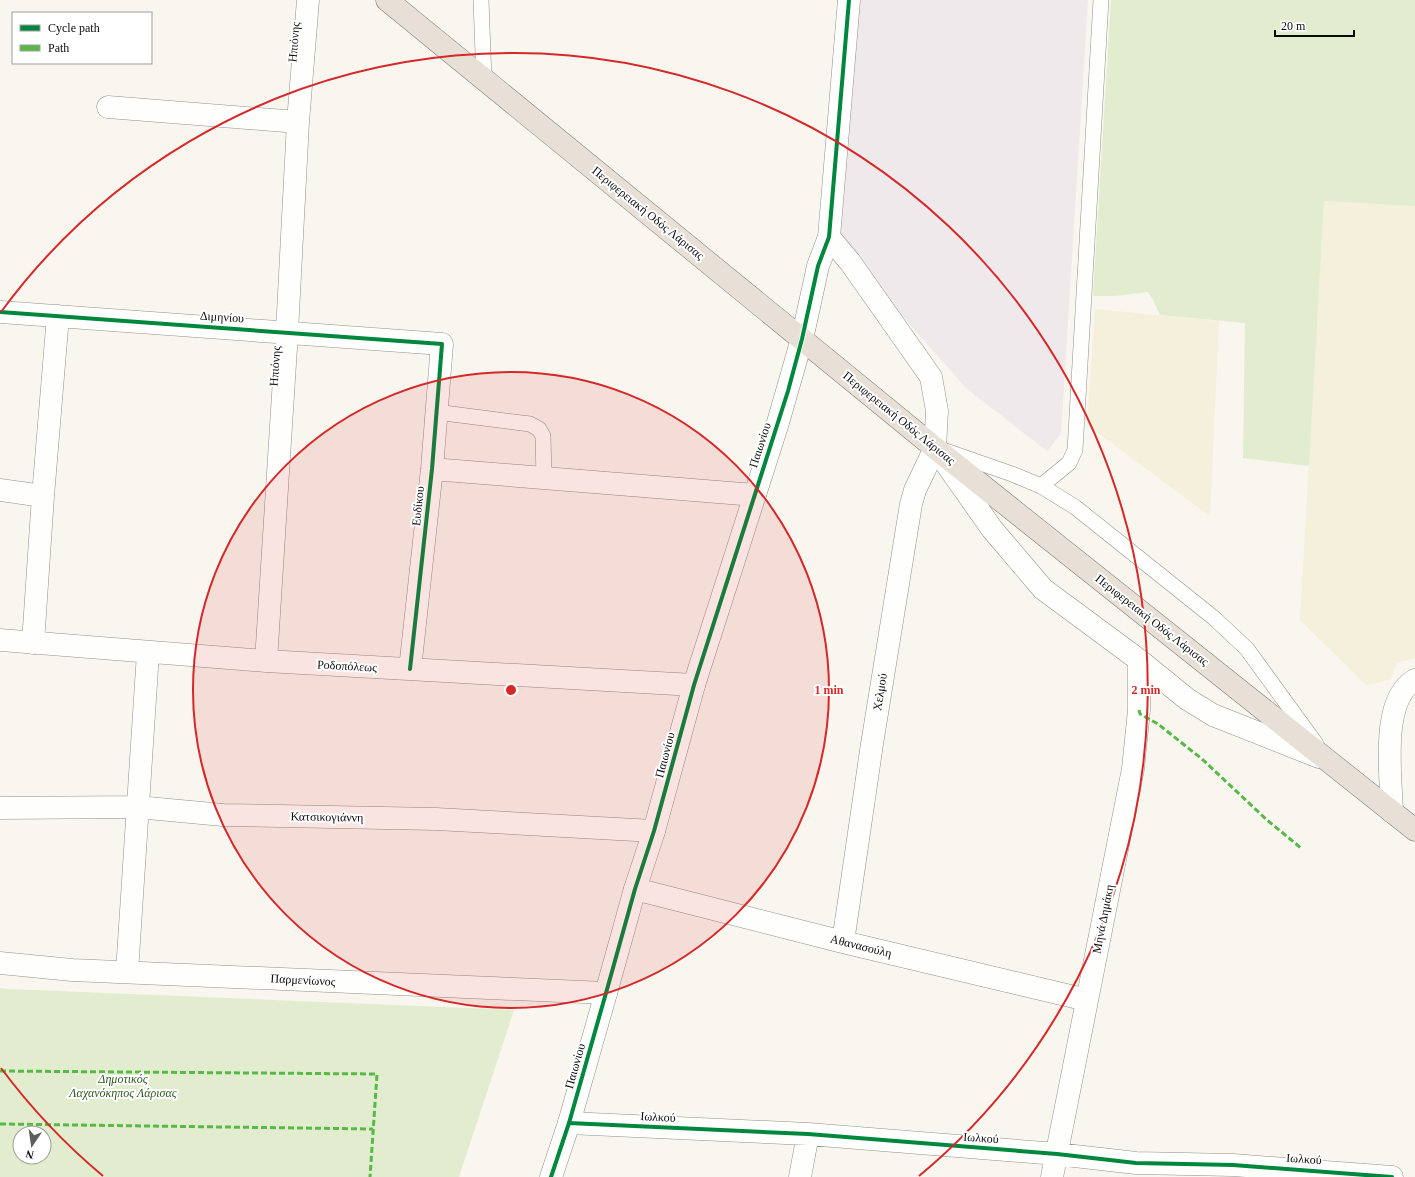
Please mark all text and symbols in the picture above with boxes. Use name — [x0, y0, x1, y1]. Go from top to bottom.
legend — [12, 12, 152, 64]
scale bar — [1275, 12, 1354, 38]
text: 20 m — [1281, 19, 1306, 33]
text: Cycle path — [48, 21, 100, 35]
street label: Ηπιόνης — [285, 21, 303, 63]
text: Path — [48, 41, 69, 55]
street label: Περιφερειακή Οδός Λάρισας — [589, 164, 707, 263]
street label: Διμηνίου — [199, 308, 245, 326]
street label: Ηπιόνης — [267, 345, 283, 387]
street label: Περιφερειακή Οδός Λάρισας — [840, 369, 958, 468]
street label: Παιωνίου — [746, 421, 774, 469]
street label: Ευδίκου — [409, 485, 427, 527]
street label: Περιφερειακή Οδός Λάρισας — [1093, 571, 1212, 669]
street label: Ροδοπόλεως — [317, 657, 378, 675]
street label: Χελμού — [870, 672, 890, 712]
centre of rings — [504, 683, 518, 697]
text: 1 min — [814, 683, 844, 697]
text: 2 min — [1131, 683, 1161, 697]
street label: Παιωνίου — [652, 731, 678, 779]
street label: Κατσικογιάννη — [291, 809, 363, 825]
street label: Μηνά Δημάκη — [1089, 883, 1117, 955]
street label: Αθανασούλη — [829, 932, 893, 960]
street label: Παρμενίωνος — [270, 971, 336, 989]
street label: Παιωνίου — [562, 1042, 588, 1090]
park label: Δημοτικός Λαχανόκηπος Λάρισας — [68, 1072, 177, 1100]
street label: Ιωλκού — [640, 1109, 676, 1125]
north arrow — [12, 1125, 52, 1165]
street label: Ιωλκού — [963, 1130, 999, 1146]
text: N — [24, 1148, 35, 1161]
street label: Ιωλκού — [1286, 1151, 1322, 1167]

